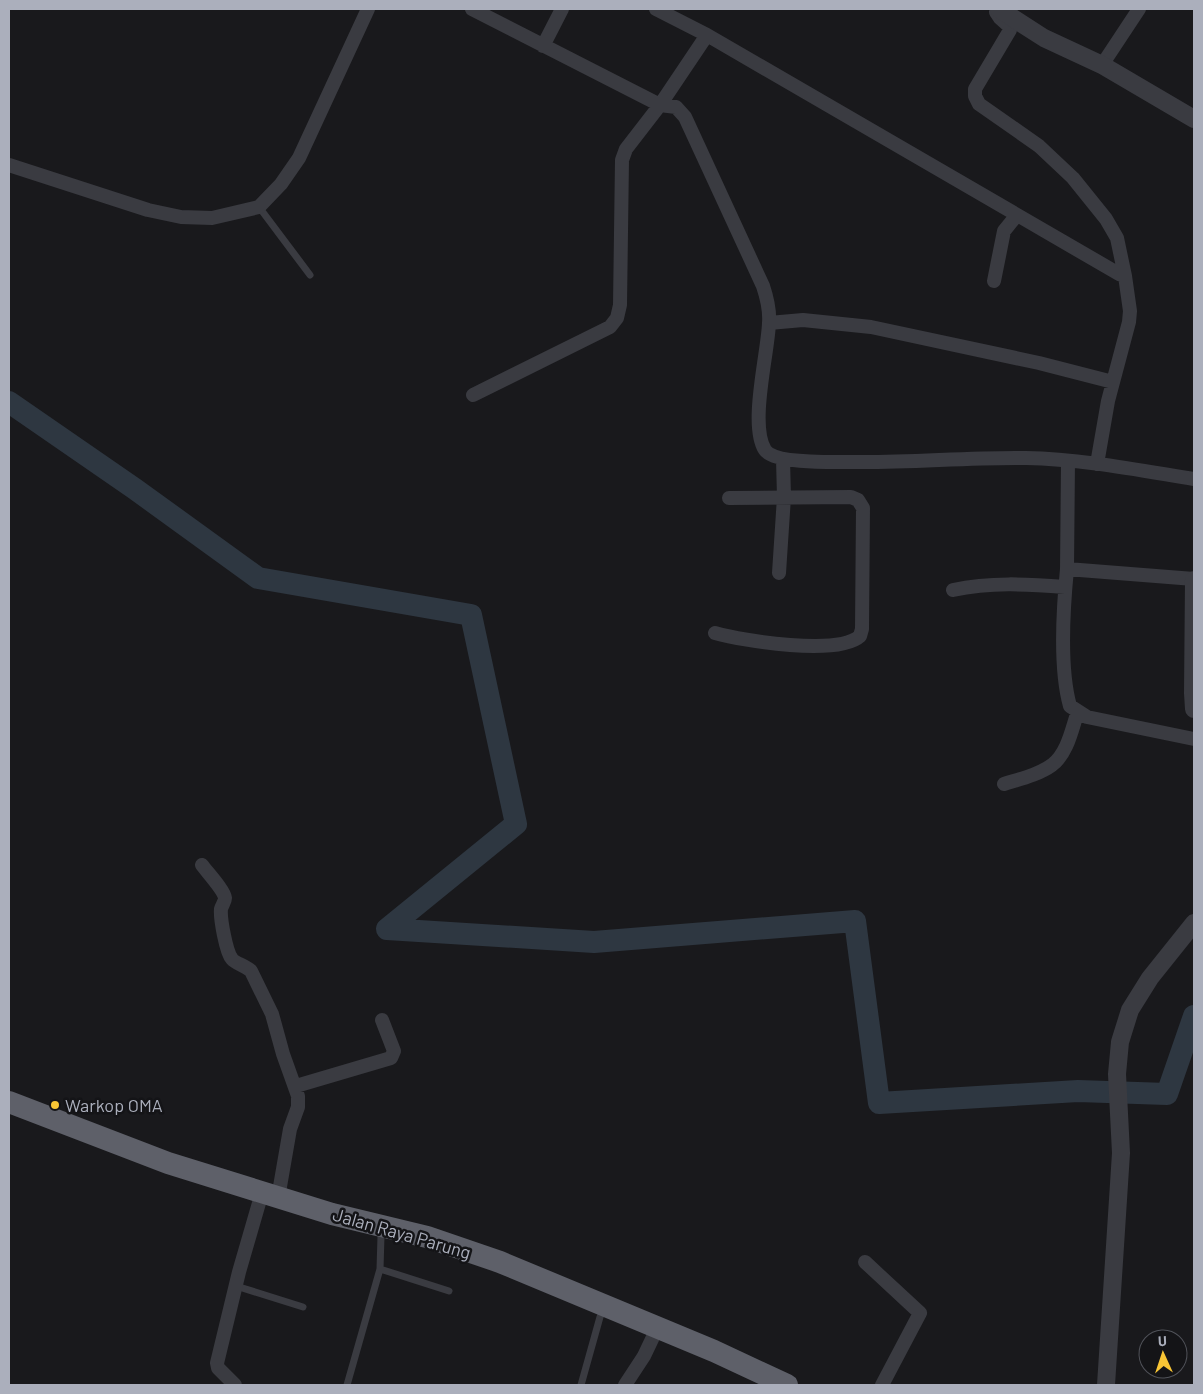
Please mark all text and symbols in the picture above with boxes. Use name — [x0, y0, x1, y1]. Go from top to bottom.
place label: Warkop OMA — [65, 1094, 163, 1116]
marker: Warkop OMA — [49, 1099, 61, 1111]
street label: Jalan Raya Parung — [330, 1203, 474, 1263]
north arrow — [1138, 1329, 1188, 1379]
text: U — [1157, 1332, 1167, 1349]

